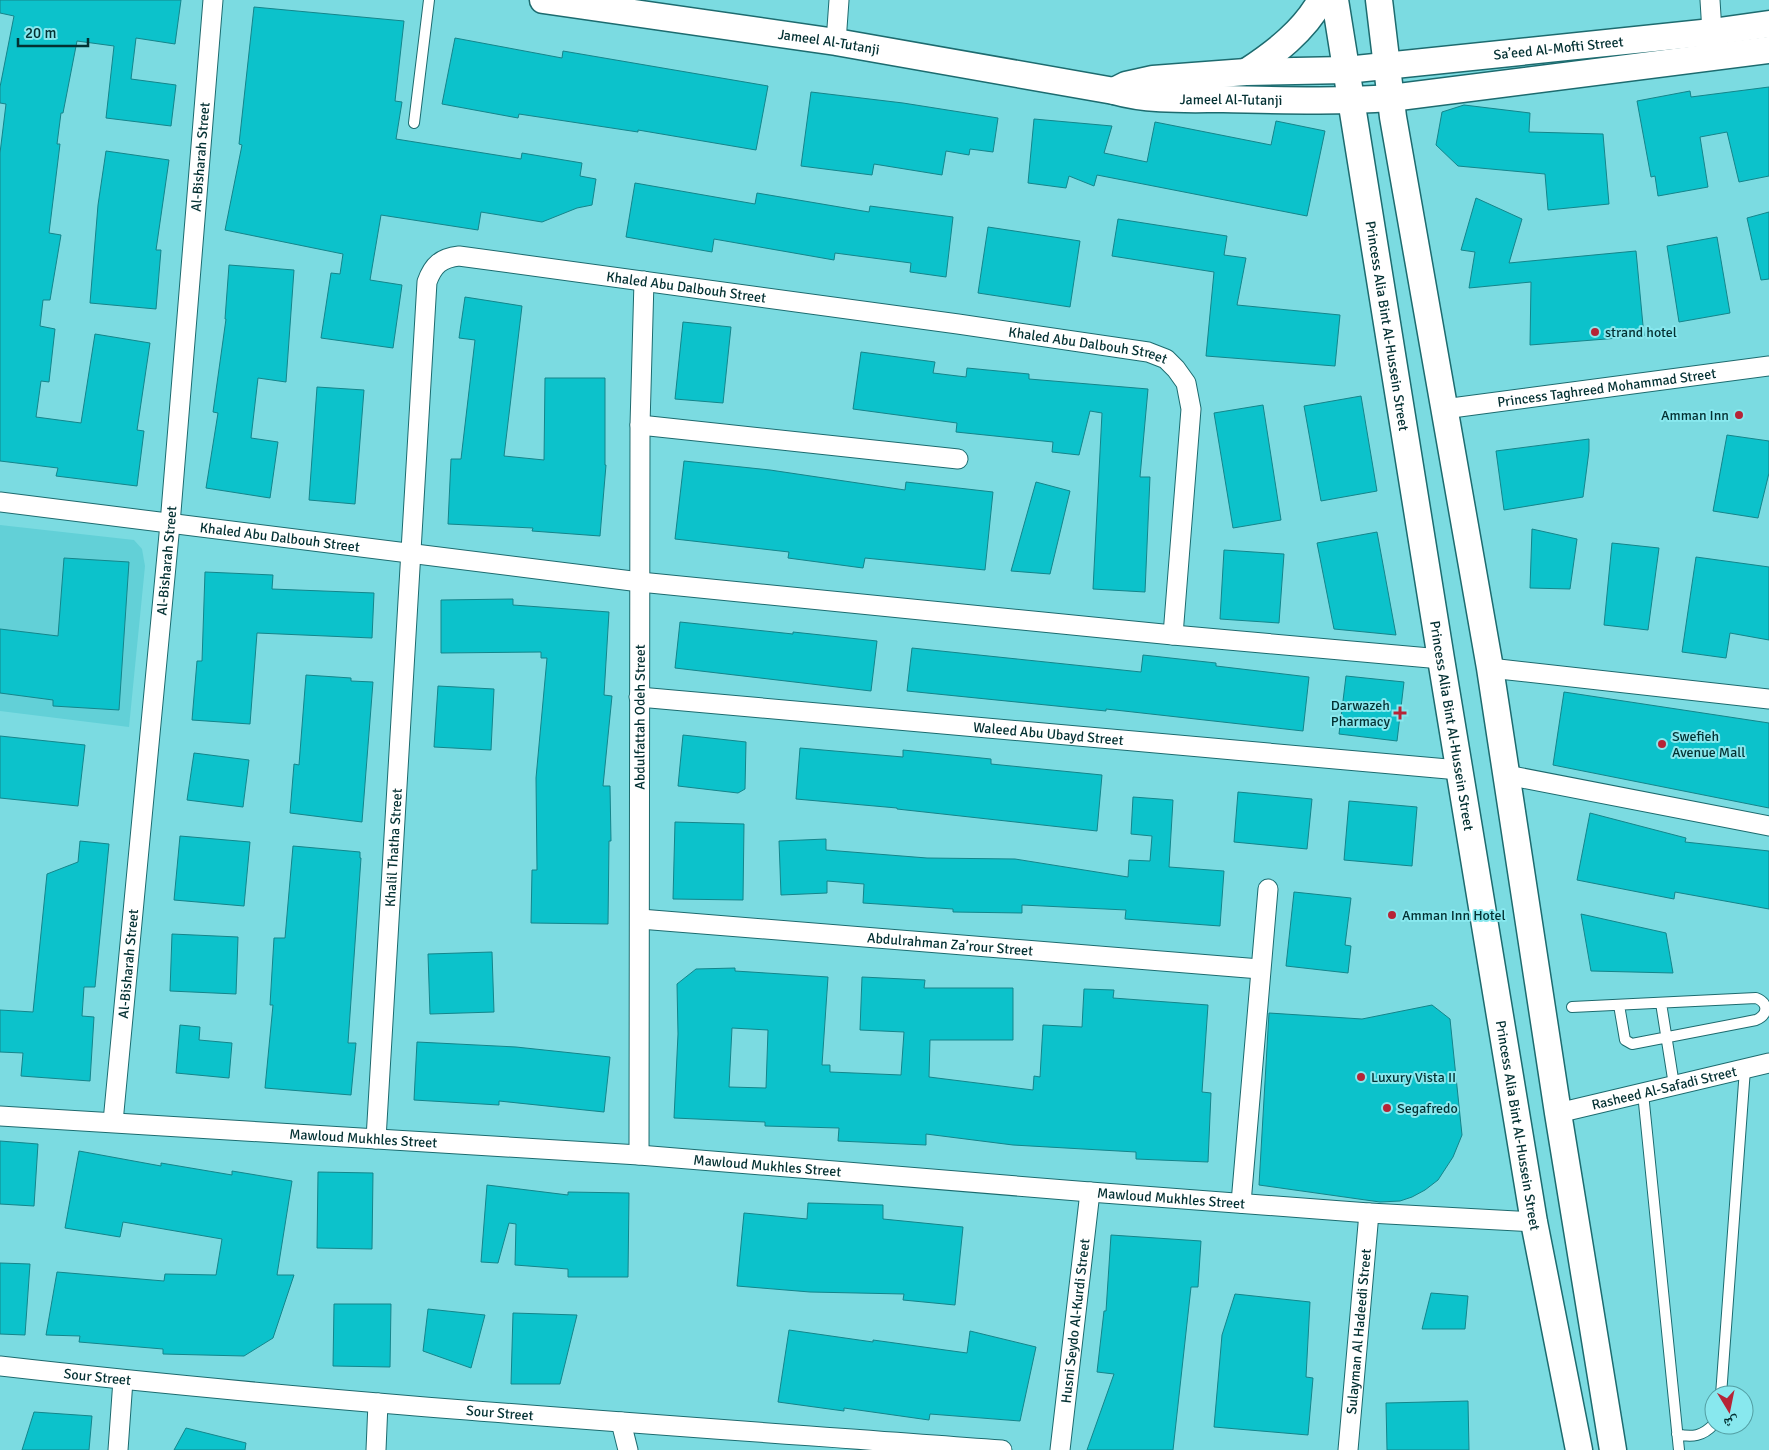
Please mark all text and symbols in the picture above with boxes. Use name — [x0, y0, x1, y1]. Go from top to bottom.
scale bar — [18, 15, 88, 47]
text: 20 m — [25, 24, 56, 42]
street label: Jameel Al-Tutanji — [777, 26, 881, 59]
street label: Sa’eed Al-Mofti Street — [1493, 33, 1624, 64]
street label: Jameel Al-Tutanji — [1180, 91, 1283, 109]
street label: Al-Bisharah Street — [188, 101, 214, 212]
street label: Princess Alia Bint Al-Hussein Street — [1362, 220, 1412, 432]
street label: Khaled Abu Dalbouh Street — [605, 268, 767, 307]
street label: Khaled Abu Dalbouh Street — [1007, 324, 1170, 368]
place label: strand hotel — [1605, 324, 1677, 341]
marker: strand hotel — [1589, 326, 1601, 338]
street label: Princess Taghreed Mohammad Street — [1496, 365, 1717, 411]
place label: Amman Inn — [1661, 407, 1729, 424]
marker: Amman Inn — [1733, 409, 1745, 421]
street label: Al-Bisharah Street — [153, 505, 180, 616]
street label: Khaled Abu Dalbouh Street — [199, 519, 361, 556]
street label: Princess Alia Bint Al-Hussein Street — [1426, 619, 1477, 832]
street label: Abdulfattah Odeh Street — [632, 644, 649, 790]
place label: Darwazeh Pharmacy — [1331, 697, 1390, 730]
marker: Darwazeh Pharmacy — [1394, 707, 1406, 719]
street label: Waleed Abu Ubayd Street — [972, 719, 1124, 749]
place label: Swefieh Avenue Mall — [1672, 728, 1745, 761]
marker: Swefieh Avenue Mall — [1656, 738, 1668, 750]
street label: Khalil Thatha Street — [382, 788, 406, 907]
place label: Amman Inn Hotel — [1402, 907, 1506, 924]
street label: Al-Bisharah Street — [115, 908, 142, 1019]
marker: Amman Inn Hotel — [1386, 909, 1398, 921]
street label: Abdulrahman Za’rour Street — [866, 929, 1034, 960]
street label: Princess Alia Bint Al-Hussein Street — [1492, 1019, 1543, 1232]
street label: Rasheed Al-Safadi Street — [1590, 1063, 1738, 1114]
place label: Luxury Vista II — [1371, 1069, 1456, 1086]
marker: Luxury Vista II — [1355, 1071, 1367, 1083]
place label: Segafredo — [1397, 1100, 1458, 1117]
marker: Segafredo — [1381, 1102, 1393, 1114]
street label: Mawloud Mukhles Street — [289, 1126, 438, 1152]
street label: Mawloud Mukhles Street — [693, 1151, 842, 1181]
street label: Mawloud Mukhles Street — [1096, 1185, 1246, 1213]
street label: Husni Seydo Al-Kurdi Street — [1058, 1238, 1094, 1404]
street label: Sulayman Al Hadeedi Street — [1343, 1248, 1375, 1415]
street label: Sour Street — [63, 1365, 132, 1389]
north arrow — [1704, 1385, 1754, 1435]
street label: Sour Street — [465, 1402, 534, 1424]
text: ش — [1722, 1413, 1740, 1432]

